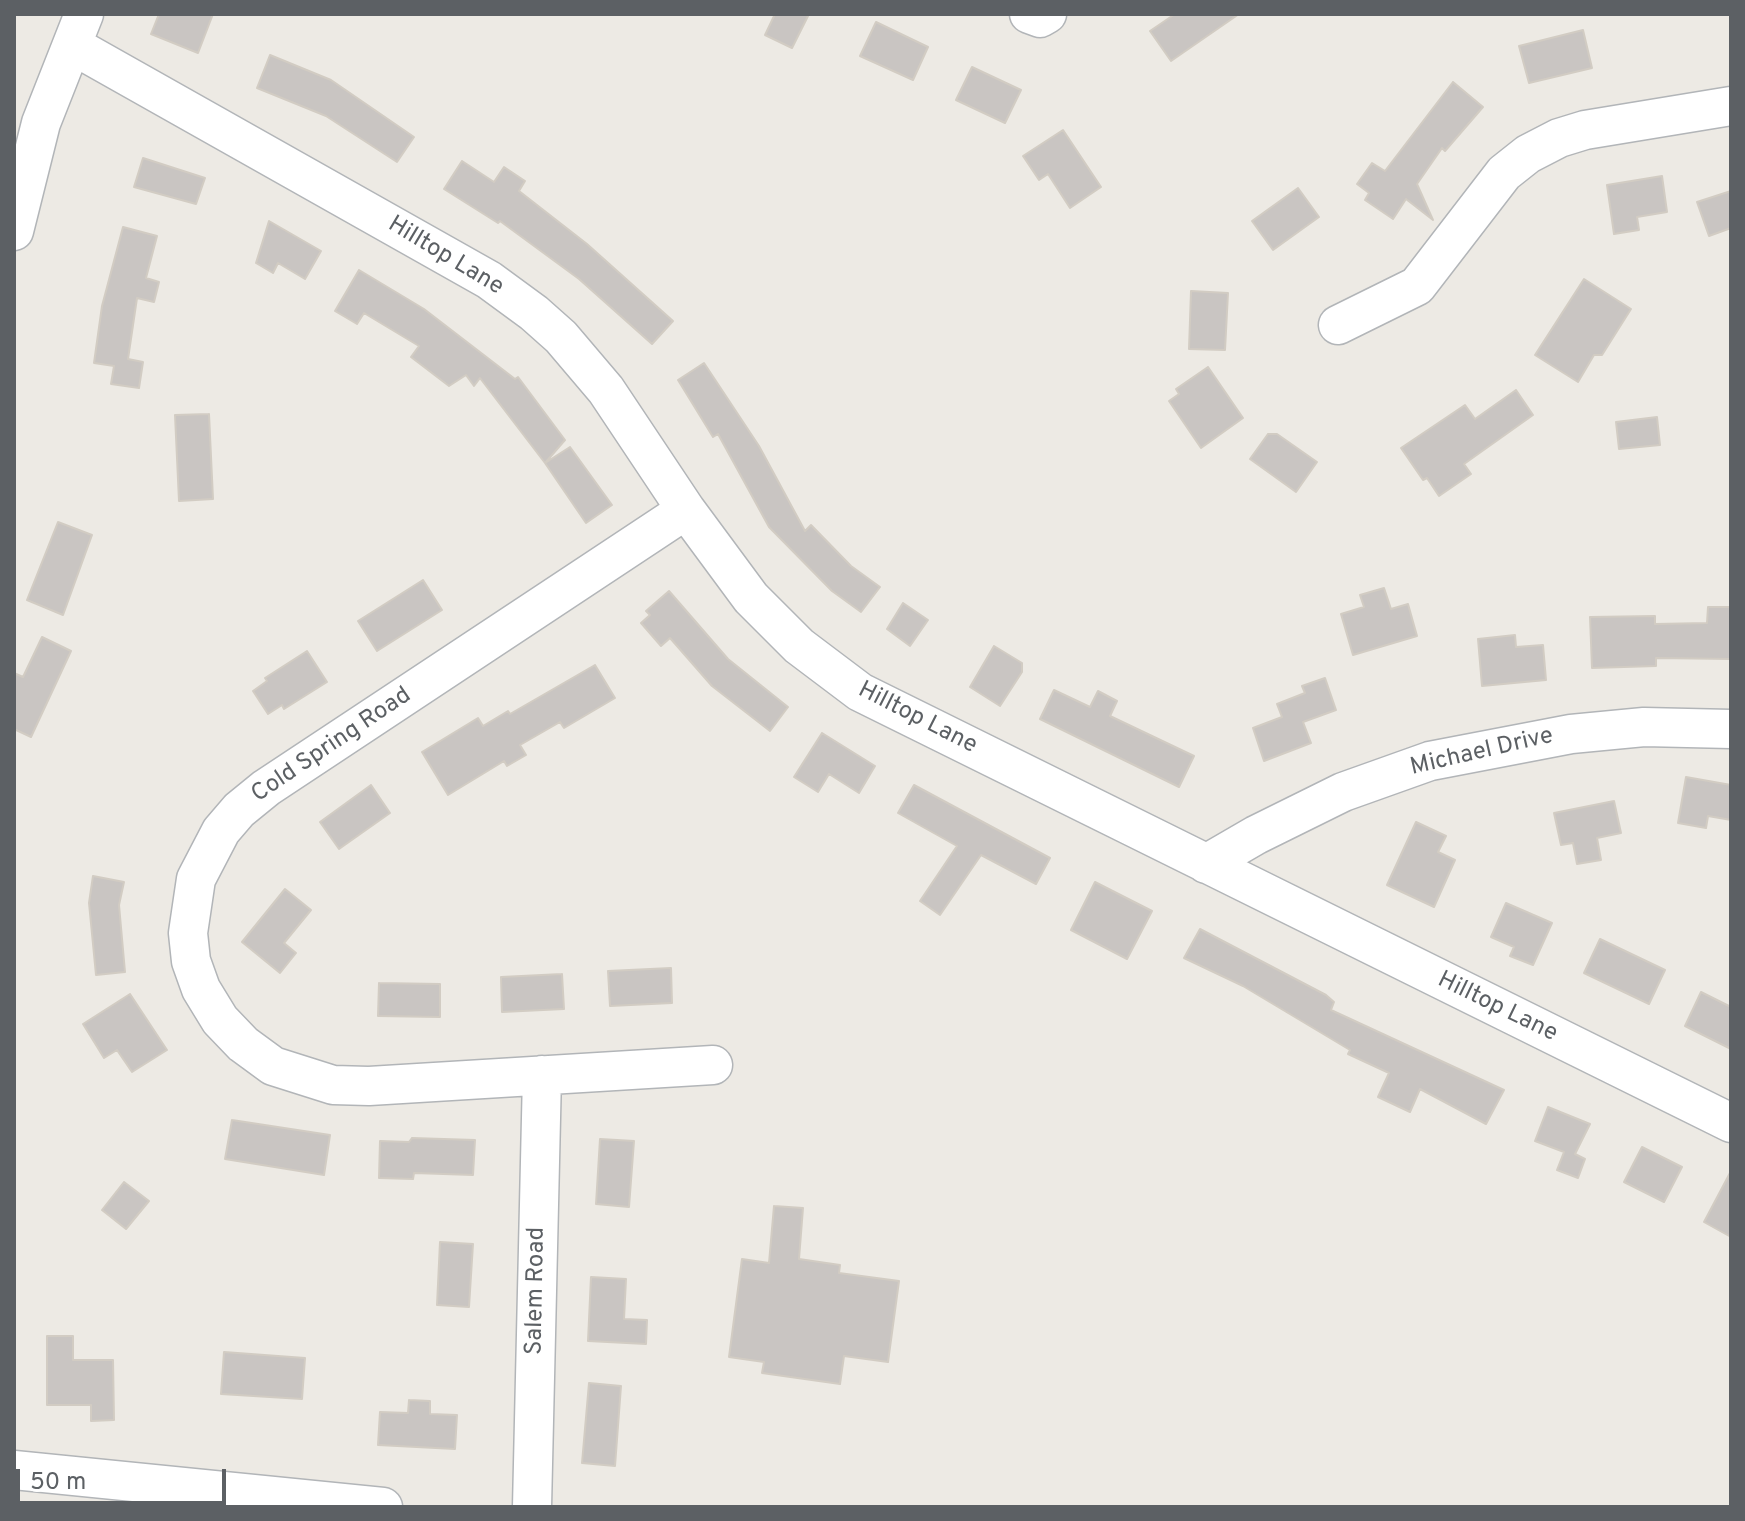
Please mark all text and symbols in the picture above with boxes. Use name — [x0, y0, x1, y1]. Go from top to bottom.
street label: Hilltop Lane — [382, 211, 508, 303]
street label: Hilltop Lane — [853, 677, 981, 761]
street label: Cold Spring Road — [247, 682, 417, 810]
street label: Michael Drive — [1408, 723, 1556, 783]
street label: Hilltop Lane — [1432, 967, 1562, 1049]
street label: Salem Road — [521, 1227, 553, 1355]
scale bar — [20, 1453, 230, 1503]
text: 50 m — [30, 1468, 86, 1498]

